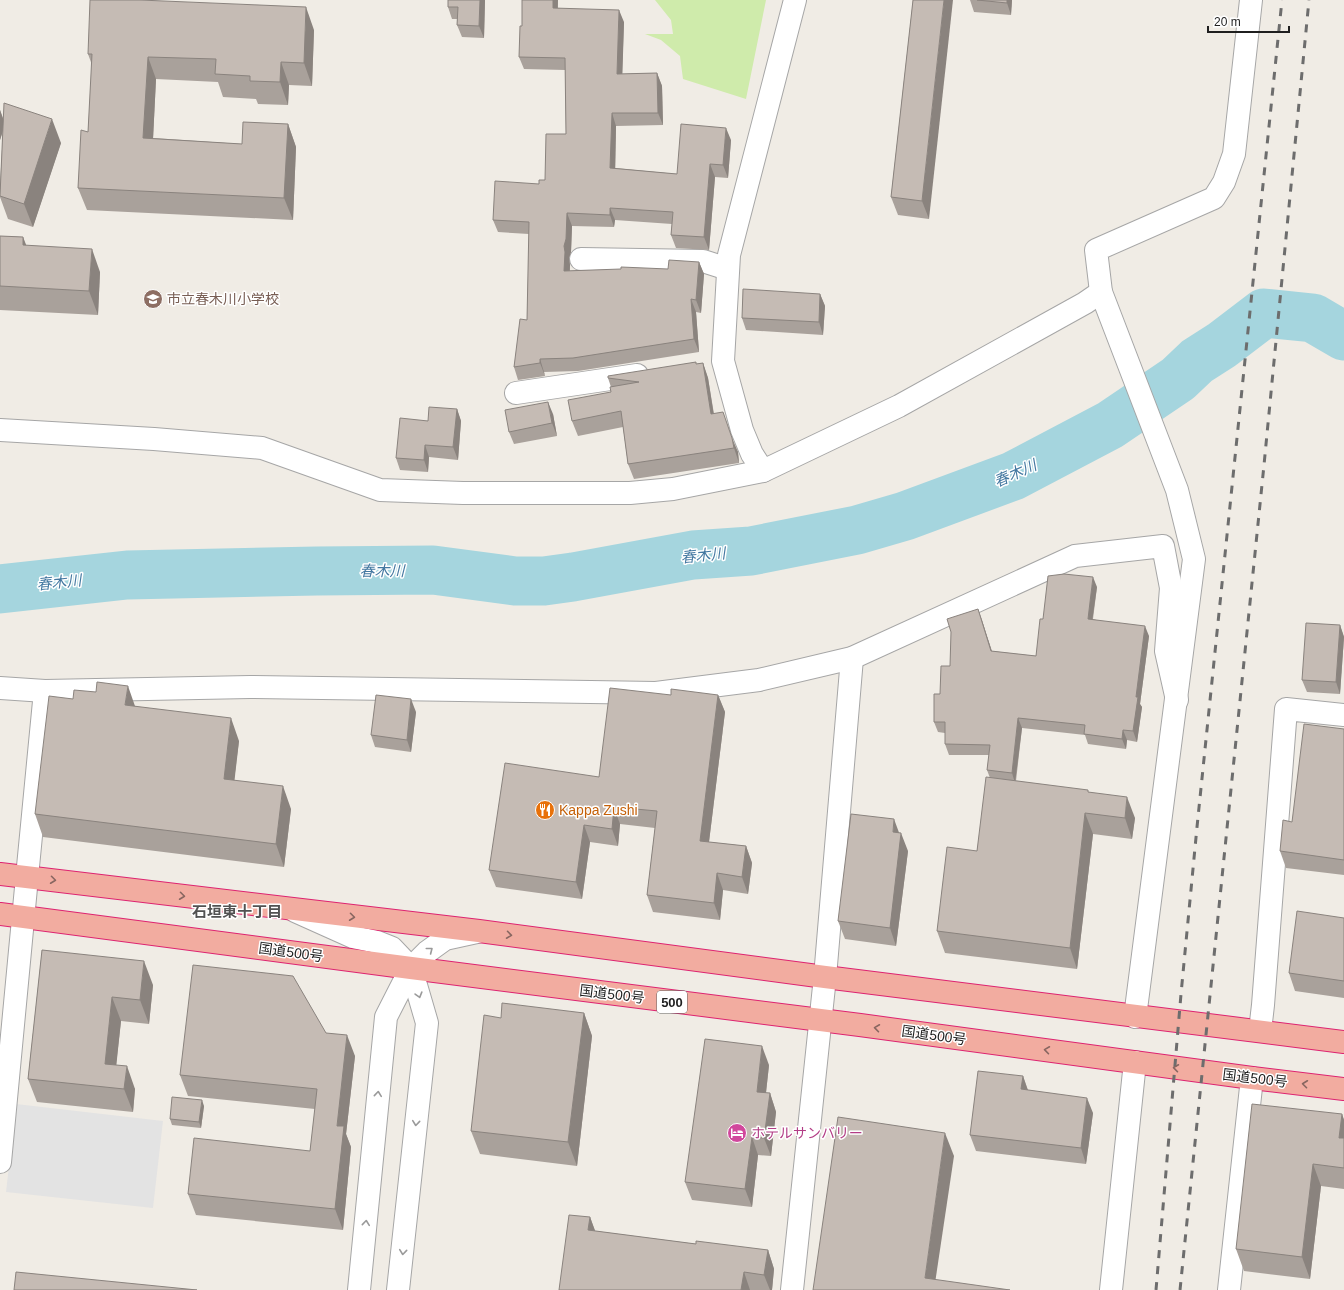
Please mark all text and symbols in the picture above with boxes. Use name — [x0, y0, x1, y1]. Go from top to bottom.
scale bar — [1208, 8, 1289, 34]
text: 20 m — [1214, 15, 1241, 29]
school or university icon: 市立春木川小学校 — [142, 288, 164, 310]
place label: 市立春木川小学校 — [167, 291, 279, 307]
water label: 春木川 — [991, 455, 1041, 490]
water label: 春木川 — [680, 544, 728, 566]
water label: 春木川 — [359, 562, 406, 579]
water label: 春木川 — [36, 571, 84, 593]
restaurant icon: Kappa Zushi — [534, 799, 556, 821]
place label: Kappa Zushi — [559, 802, 638, 818]
one-way arrow — [50, 876, 56, 885]
one-way arrow — [179, 891, 185, 900]
district label: 石垣東十丁目 — [192, 903, 282, 920]
one-way arrow — [349, 912, 355, 921]
one-way arrow — [506, 930, 512, 939]
street label: 国道500号 — [258, 940, 324, 964]
one-way arrow — [425, 948, 432, 955]
street label: 国道500号 — [579, 982, 645, 1006]
one-way arrow — [414, 991, 423, 998]
road number: 500 — [657, 991, 687, 1013]
street label: 国道500号 — [901, 1023, 967, 1047]
one-way arrow — [874, 1024, 880, 1033]
one-way arrow — [1044, 1046, 1051, 1055]
one-way arrow — [1173, 1064, 1179, 1073]
street label: 国道500号 — [1222, 1066, 1288, 1090]
one-way arrow — [1302, 1080, 1308, 1089]
one-way arrow — [374, 1091, 383, 1097]
one-way arrow — [412, 1120, 421, 1126]
hotel icon: ホテルサンバリー — [726, 1122, 748, 1144]
place label: ホテルサンバリー — [751, 1125, 863, 1141]
one-way arrow — [361, 1220, 370, 1226]
one-way arrow — [398, 1249, 407, 1255]

